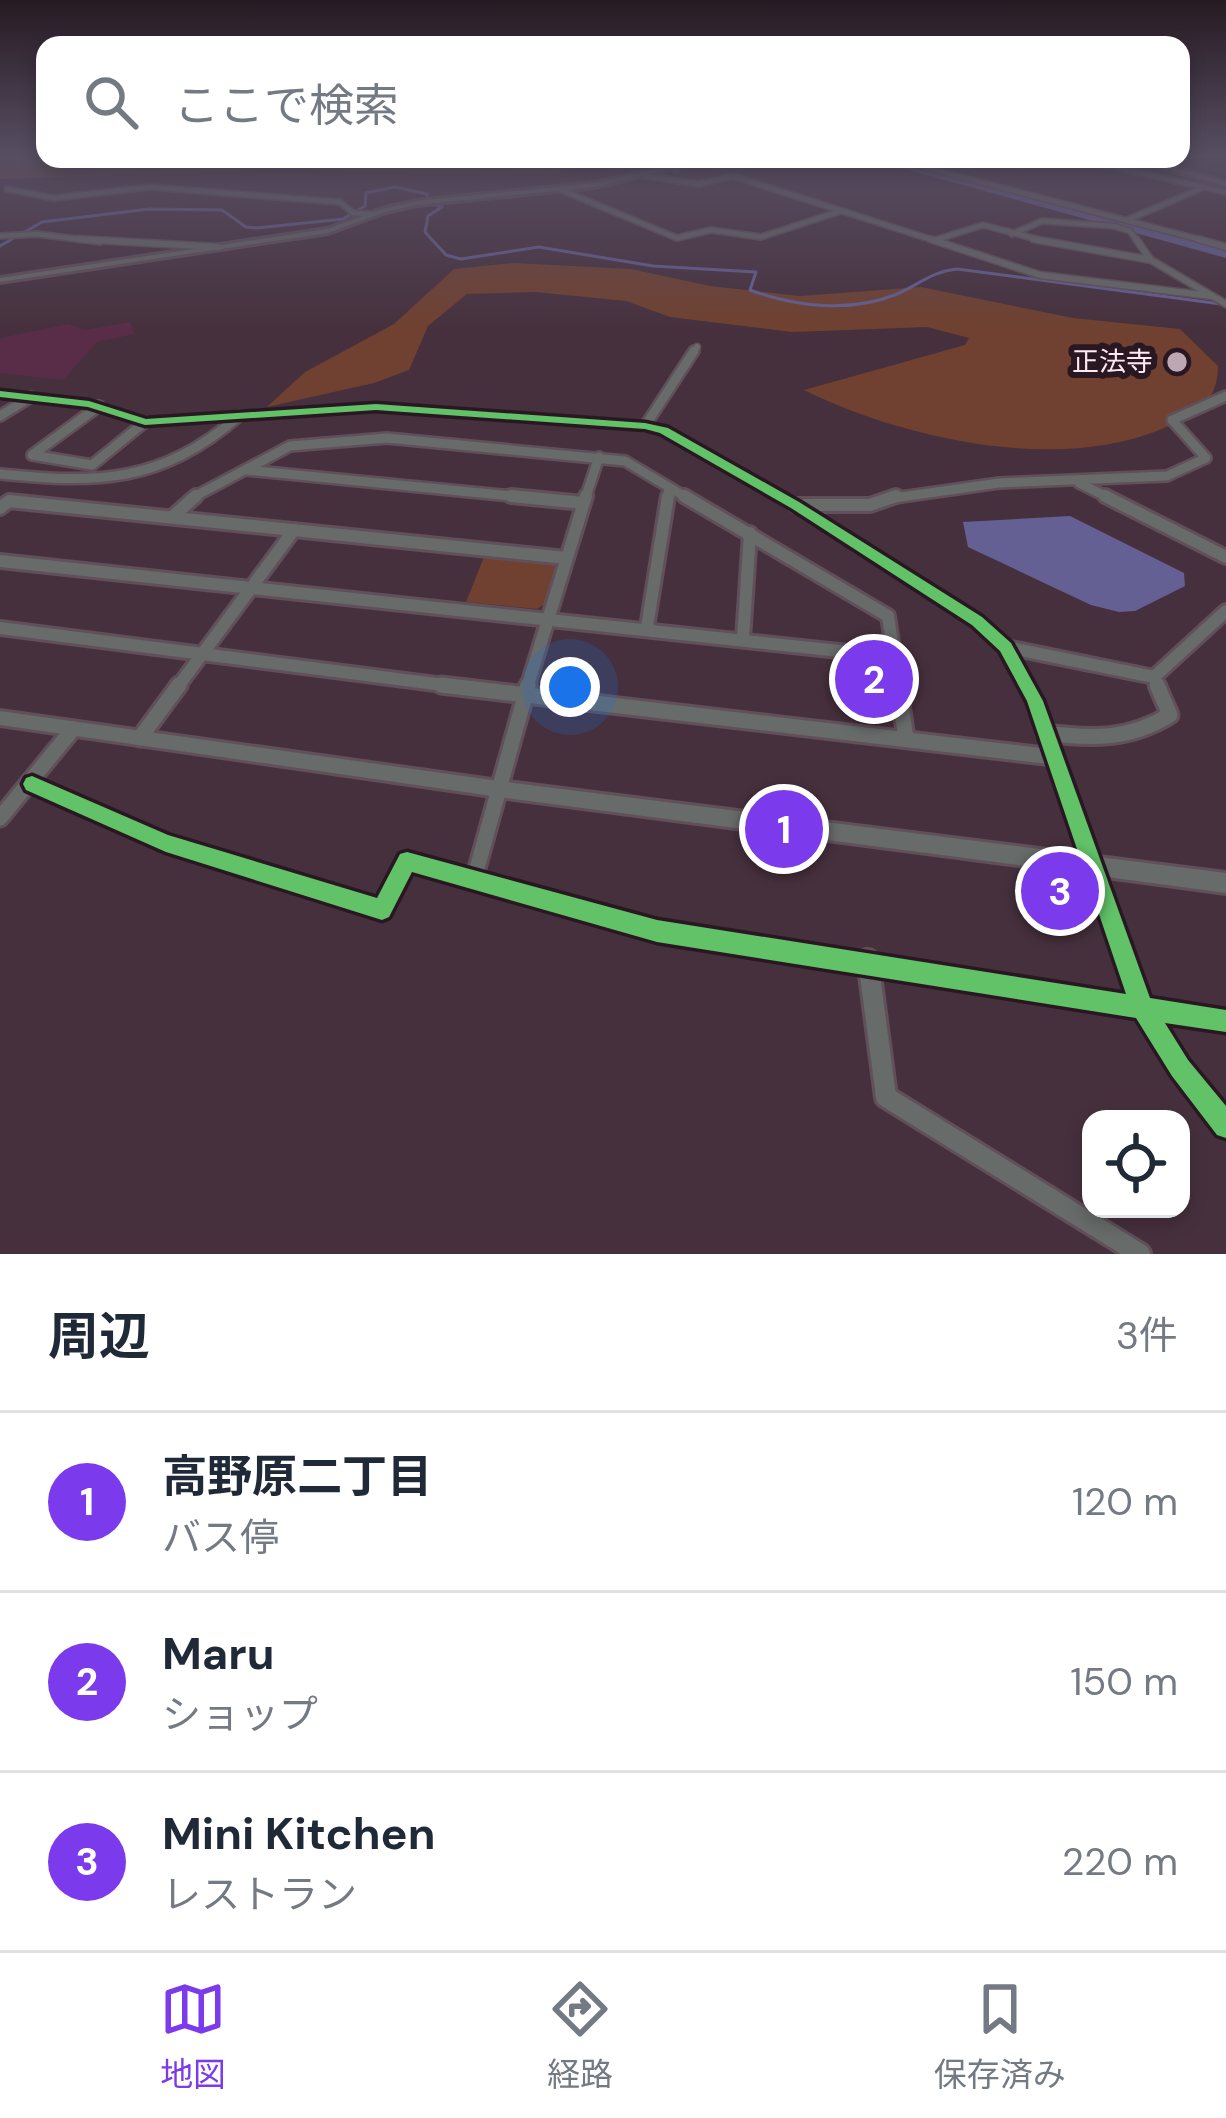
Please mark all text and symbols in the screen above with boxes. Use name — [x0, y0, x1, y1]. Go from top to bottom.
search box — [36, 36, 1190, 168]
icon: search — [78, 69, 144, 135]
text: ここで検索 — [174, 76, 399, 135]
place label: 正法寺 — [1072, 344, 1153, 379]
marker: 正法寺 — [1164, 349, 1190, 375]
pin: 2 — [835, 634, 913, 724]
your location — [540, 657, 600, 717]
pin: 1 — [745, 784, 823, 874]
pin: 3 — [1021, 846, 1099, 936]
map controls — [1082, 1110, 1190, 1218]
button: locate — [1082, 1110, 1190, 1218]
text: 周辺 — [48, 1303, 150, 1370]
text: 3件 — [1116, 1310, 1178, 1361]
text: 高野原二丁目 — [162, 1447, 432, 1506]
text: 1 — [80, 1476, 94, 1527]
text: 120 m — [1072, 1476, 1178, 1527]
text: バス停 — [162, 1512, 279, 1563]
text: Maru — [162, 1624, 274, 1683]
text: 2 — [76, 1656, 98, 1707]
text: 150 m — [1070, 1656, 1178, 1707]
text: ショップ — [162, 1689, 318, 1740]
text: Mini Kitchen — [162, 1804, 435, 1863]
text: 3 — [75, 1836, 99, 1887]
text: 220 m — [1062, 1836, 1178, 1887]
text: レストラン — [162, 1869, 357, 1920]
tab: 地図 — [160, 1976, 226, 2096]
tab: 経路 — [547, 1976, 613, 2096]
tab: 保存済み — [934, 1976, 1066, 2096]

